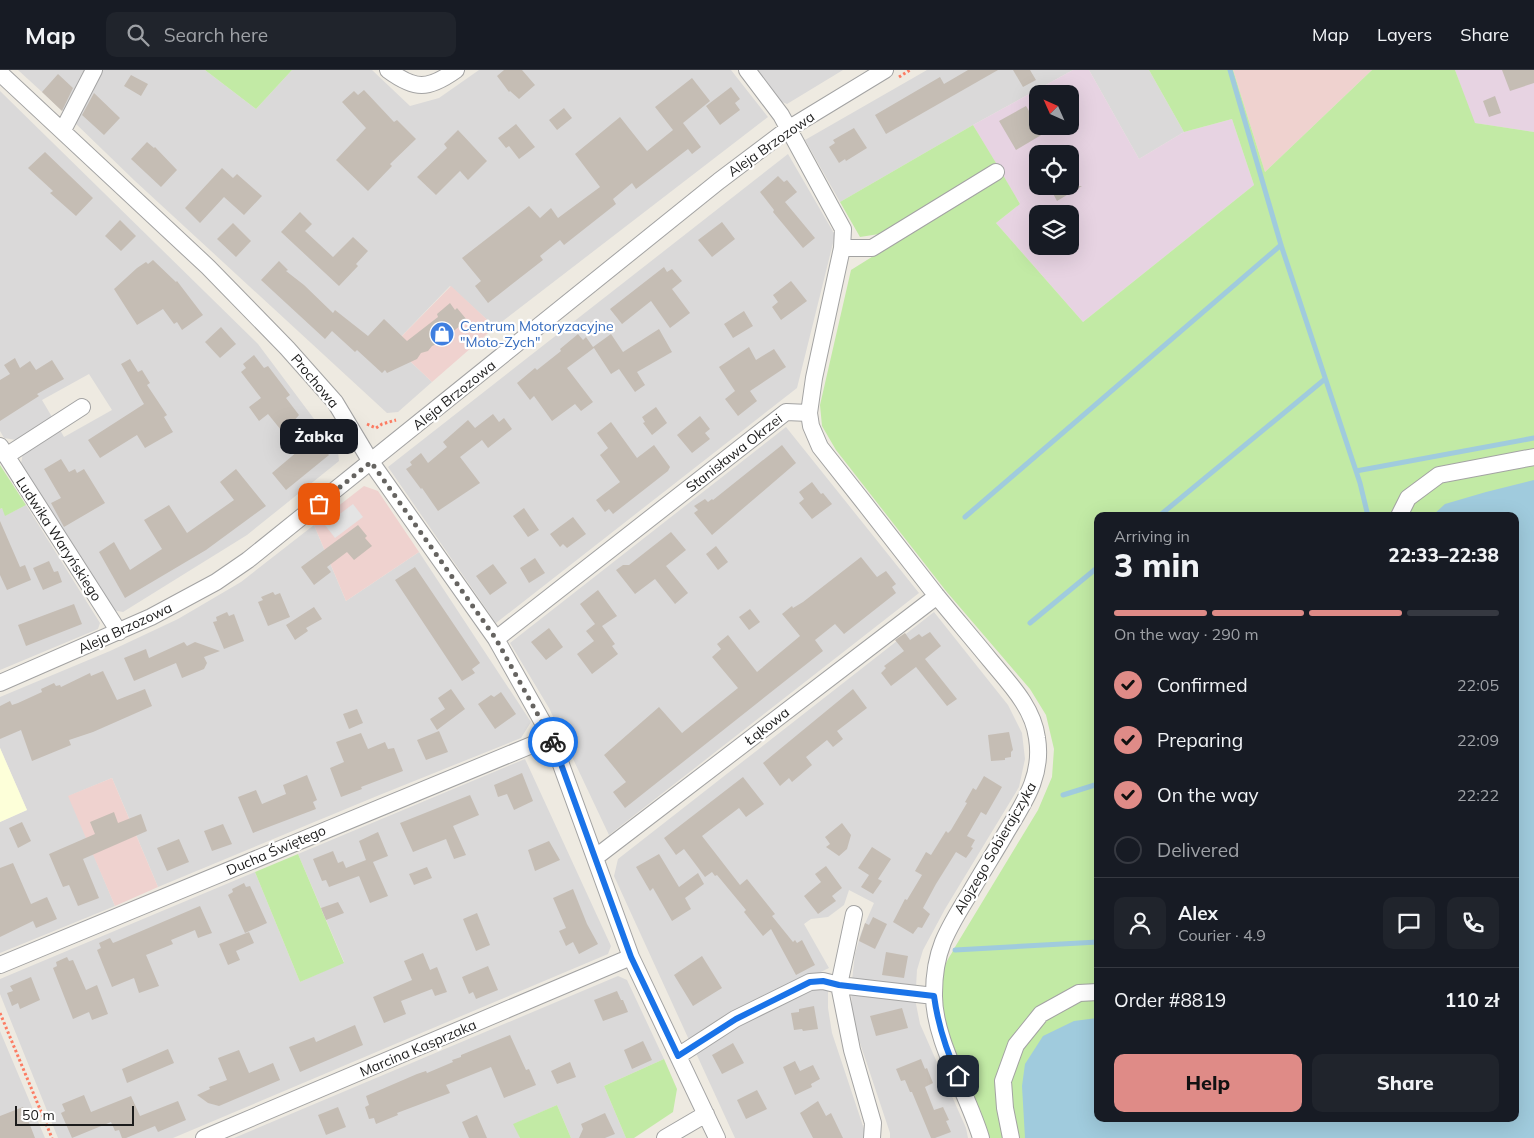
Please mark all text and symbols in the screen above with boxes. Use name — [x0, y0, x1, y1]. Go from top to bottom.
search box — [106, 12, 456, 57]
text: Map — [25, 20, 76, 50]
icon: search — [124, 21, 152, 49]
text: Search here — [164, 23, 268, 47]
text: Map — [1312, 23, 1349, 46]
text: Layers — [1377, 23, 1432, 46]
text: Share — [1460, 23, 1509, 46]
north arrow — [1029, 85, 1079, 135]
map controls — [1029, 85, 1079, 255]
street label: Aleja Brzozowa — [724, 107, 818, 181]
button: locate — [1029, 145, 1079, 195]
button: layers — [1029, 205, 1079, 255]
place label: Centrum Motoryzacyjne "Moto-Zych" — [460, 317, 614, 351]
shop icon: Centrum Motoryzacyjne "Moto-Zych" — [429, 321, 455, 347]
street label: Prochowa — [287, 350, 343, 412]
street label: Aleja Brzozowa — [409, 356, 499, 434]
street label: Stanisława Okrzei — [682, 410, 786, 496]
callout: Żabka — [280, 419, 358, 454]
text: Żabka — [294, 426, 344, 446]
street label: Ludwika Waryńskiego — [12, 473, 106, 605]
pin — [298, 483, 340, 525]
icon: bag — [305, 490, 333, 518]
text: Arriving in — [1114, 526, 1190, 546]
text: 22:33–22:38 — [1388, 543, 1499, 567]
text: 3 min — [1114, 545, 1200, 585]
street label: Aleja Brzozowa — [75, 598, 175, 658]
text: On the way · 290 m — [1114, 624, 1259, 644]
icon: check — [1114, 671, 1142, 699]
text: Confirmed — [1157, 673, 1248, 697]
text: 22:05 — [1457, 675, 1499, 695]
street label: Łąkowa — [740, 703, 793, 750]
courier — [528, 717, 578, 767]
icon: check — [1114, 726, 1142, 754]
icon: bike — [539, 728, 567, 756]
text: Preparing — [1157, 728, 1243, 752]
text: 22:09 — [1457, 730, 1499, 750]
street label: Alojzego Sobierajczyka — [950, 779, 1040, 917]
icon: check — [1114, 781, 1142, 809]
text: On the way — [1157, 783, 1259, 807]
text: 22:22 — [1457, 785, 1499, 805]
street label: Ducha Świętego — [224, 821, 328, 879]
text: Delivered — [1157, 838, 1239, 862]
button: person — [1114, 897, 1166, 949]
button: chat — [1383, 897, 1435, 949]
button: phone — [1447, 897, 1499, 949]
text: Alex — [1178, 901, 1218, 925]
text: Courier · 4.9 — [1178, 925, 1266, 945]
text: Order #8819 — [1114, 988, 1226, 1012]
text: 110 zł — [1445, 988, 1499, 1012]
street label: Marcina Kasprzaka — [357, 1015, 479, 1081]
button: Help — [1114, 1054, 1302, 1112]
button: Share — [1312, 1054, 1499, 1112]
pin — [937, 1055, 979, 1097]
icon: home — [944, 1062, 972, 1090]
scale bar — [15, 1103, 134, 1126]
text: 50 m — [22, 1106, 55, 1124]

